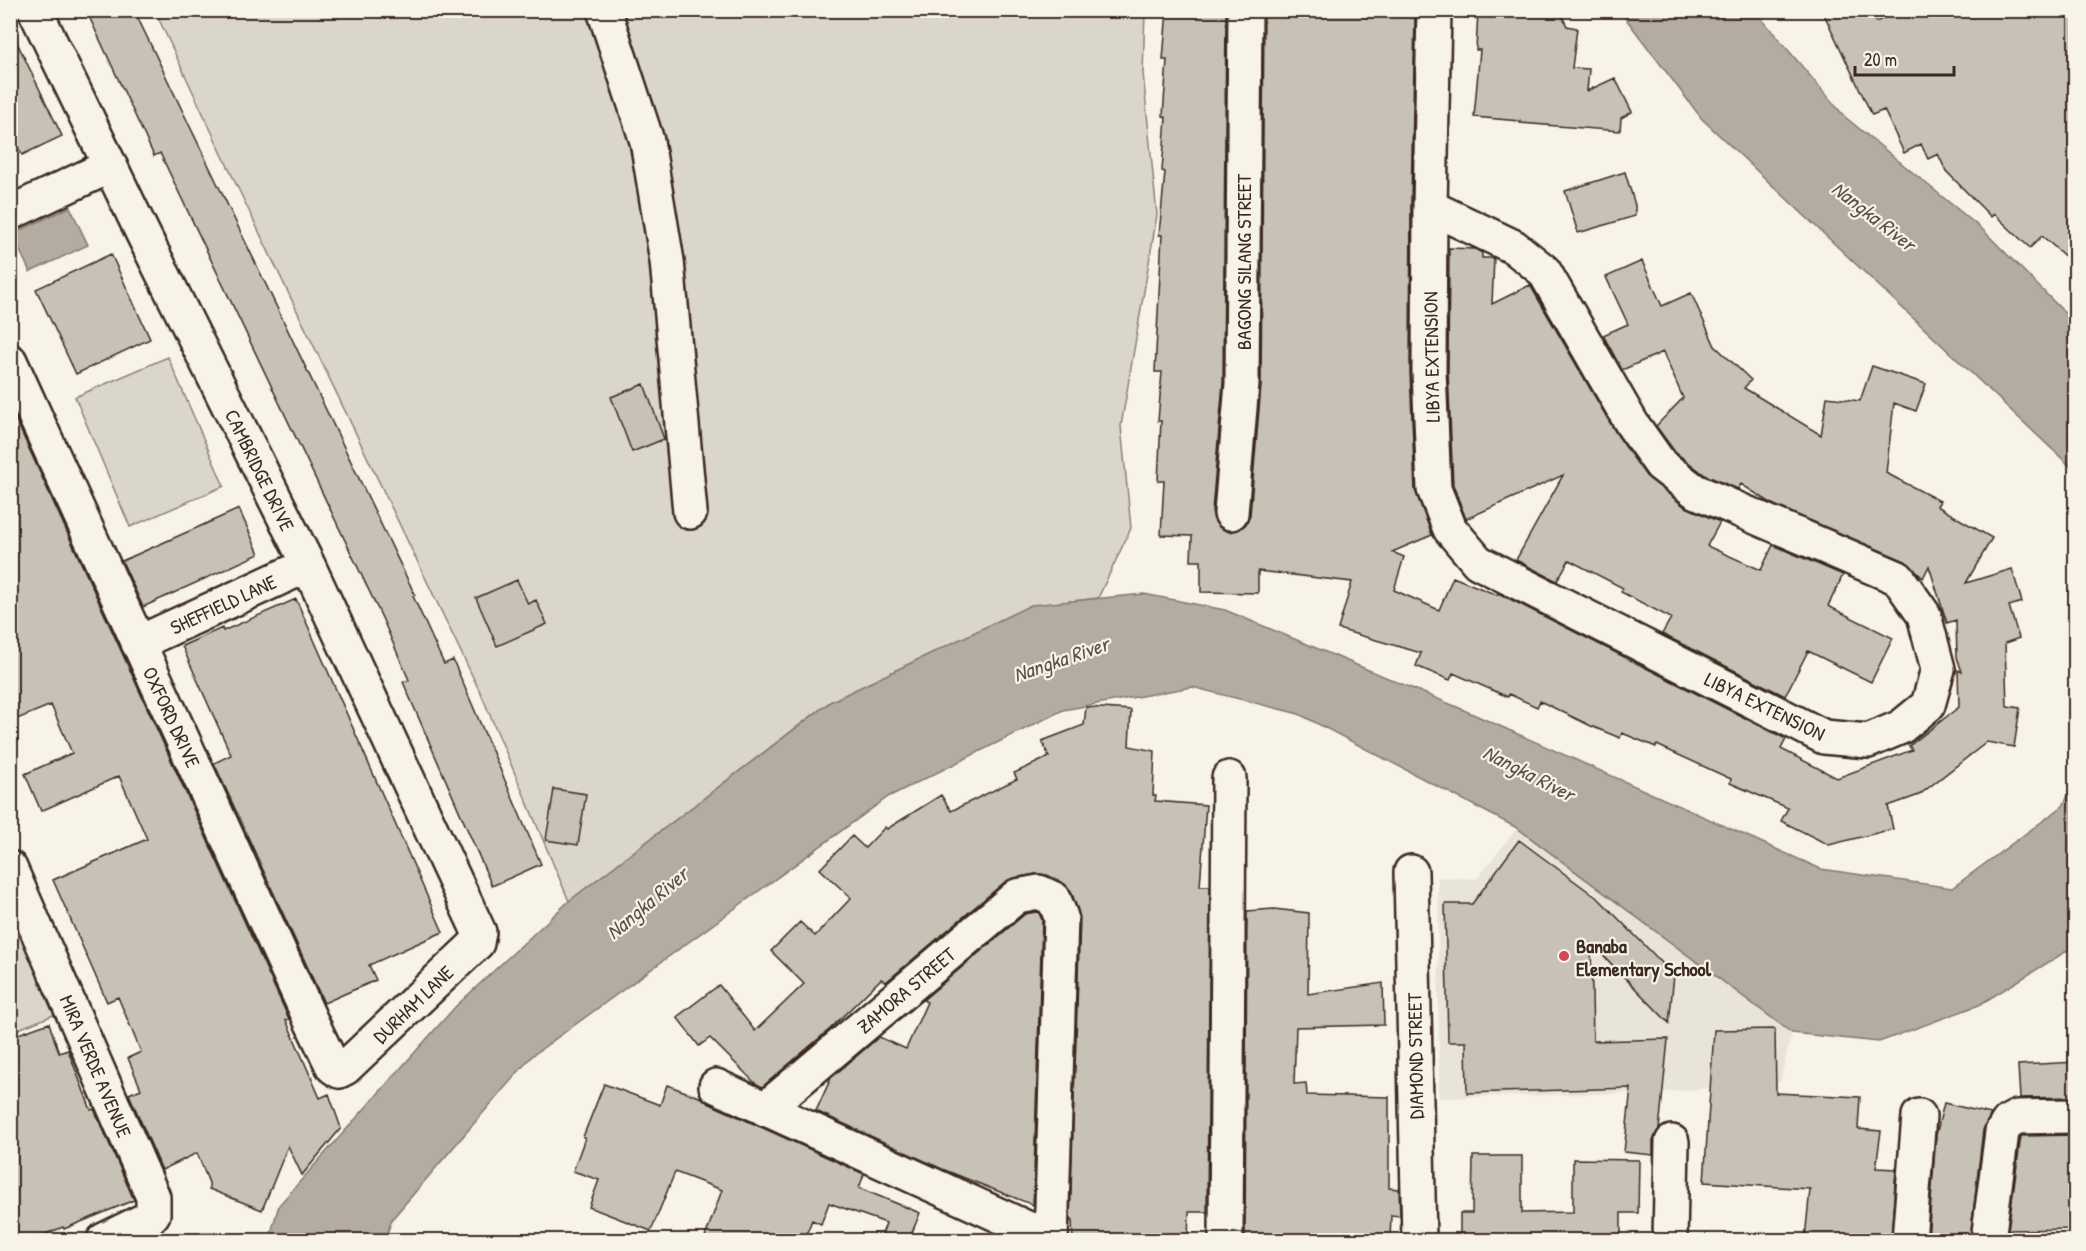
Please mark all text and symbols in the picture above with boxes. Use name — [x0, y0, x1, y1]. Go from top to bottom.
scale bar — [1855, 39, 1954, 77]
text: 20 m — [1864, 47, 1897, 72]
street label: BAGONG SILANG STREET — [1230, 173, 1257, 350]
water label: Nangka River — [1826, 174, 1924, 260]
street label: LIBYA EXTENSION — [1416, 291, 1446, 423]
street label: CAMBRIDGE DRIVE — [219, 405, 301, 536]
street label: SHEFFIELD LANE — [166, 568, 281, 640]
water label: Nangka River — [1009, 628, 1115, 689]
street label: OXFORD DRIVE — [137, 662, 207, 772]
street label: LIBYA EXTENSION — [1700, 665, 1830, 747]
water label: Nangka River — [1478, 738, 1582, 810]
water label: Nangka River — [600, 858, 697, 946]
place label: Banaba Elementary School — [1576, 932, 1712, 983]
street label: ZAMORA STREET — [851, 940, 962, 1039]
marker: Banaba Elementary School — [1557, 949, 1571, 963]
street label: DURHAM LANE — [367, 959, 459, 1049]
street label: MIRA VERDE AVENUE — [54, 991, 138, 1142]
street label: DIAMOND STREET — [1400, 992, 1430, 1119]

